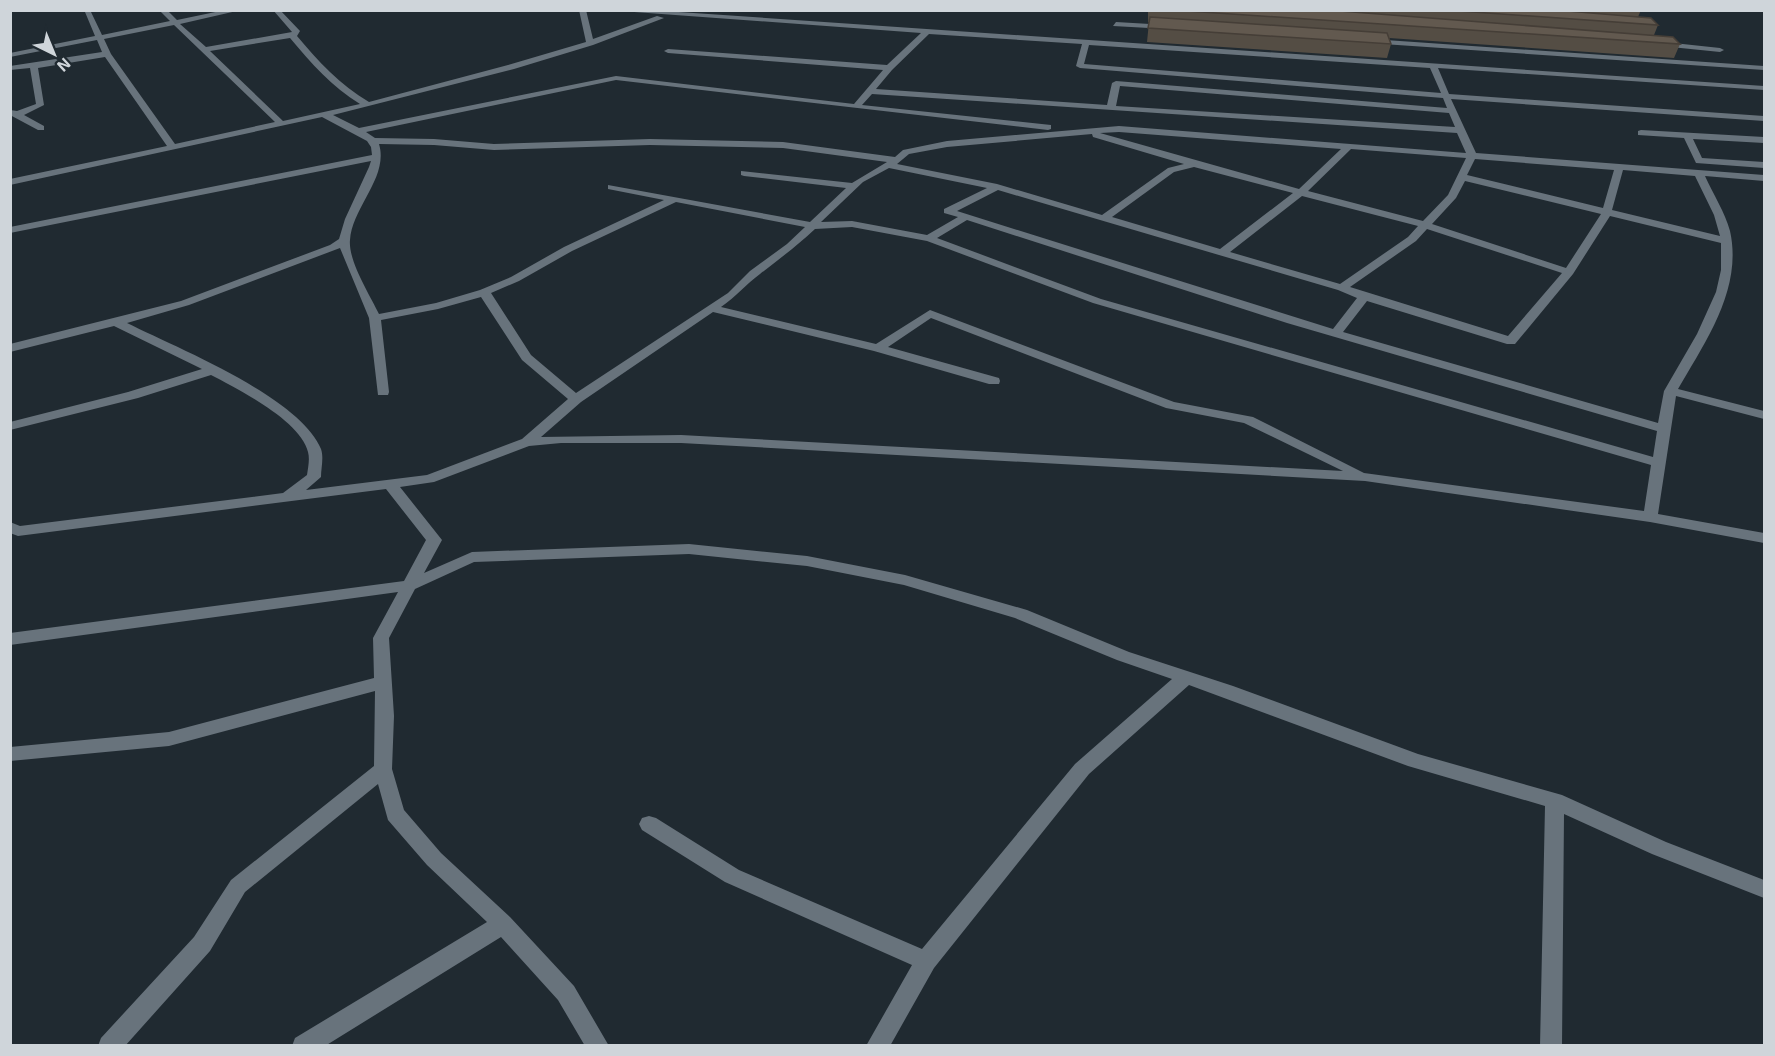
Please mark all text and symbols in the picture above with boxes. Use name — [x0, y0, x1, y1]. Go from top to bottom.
north arrow — [24, 24, 84, 84]
text: N — [54, 54, 75, 76]

